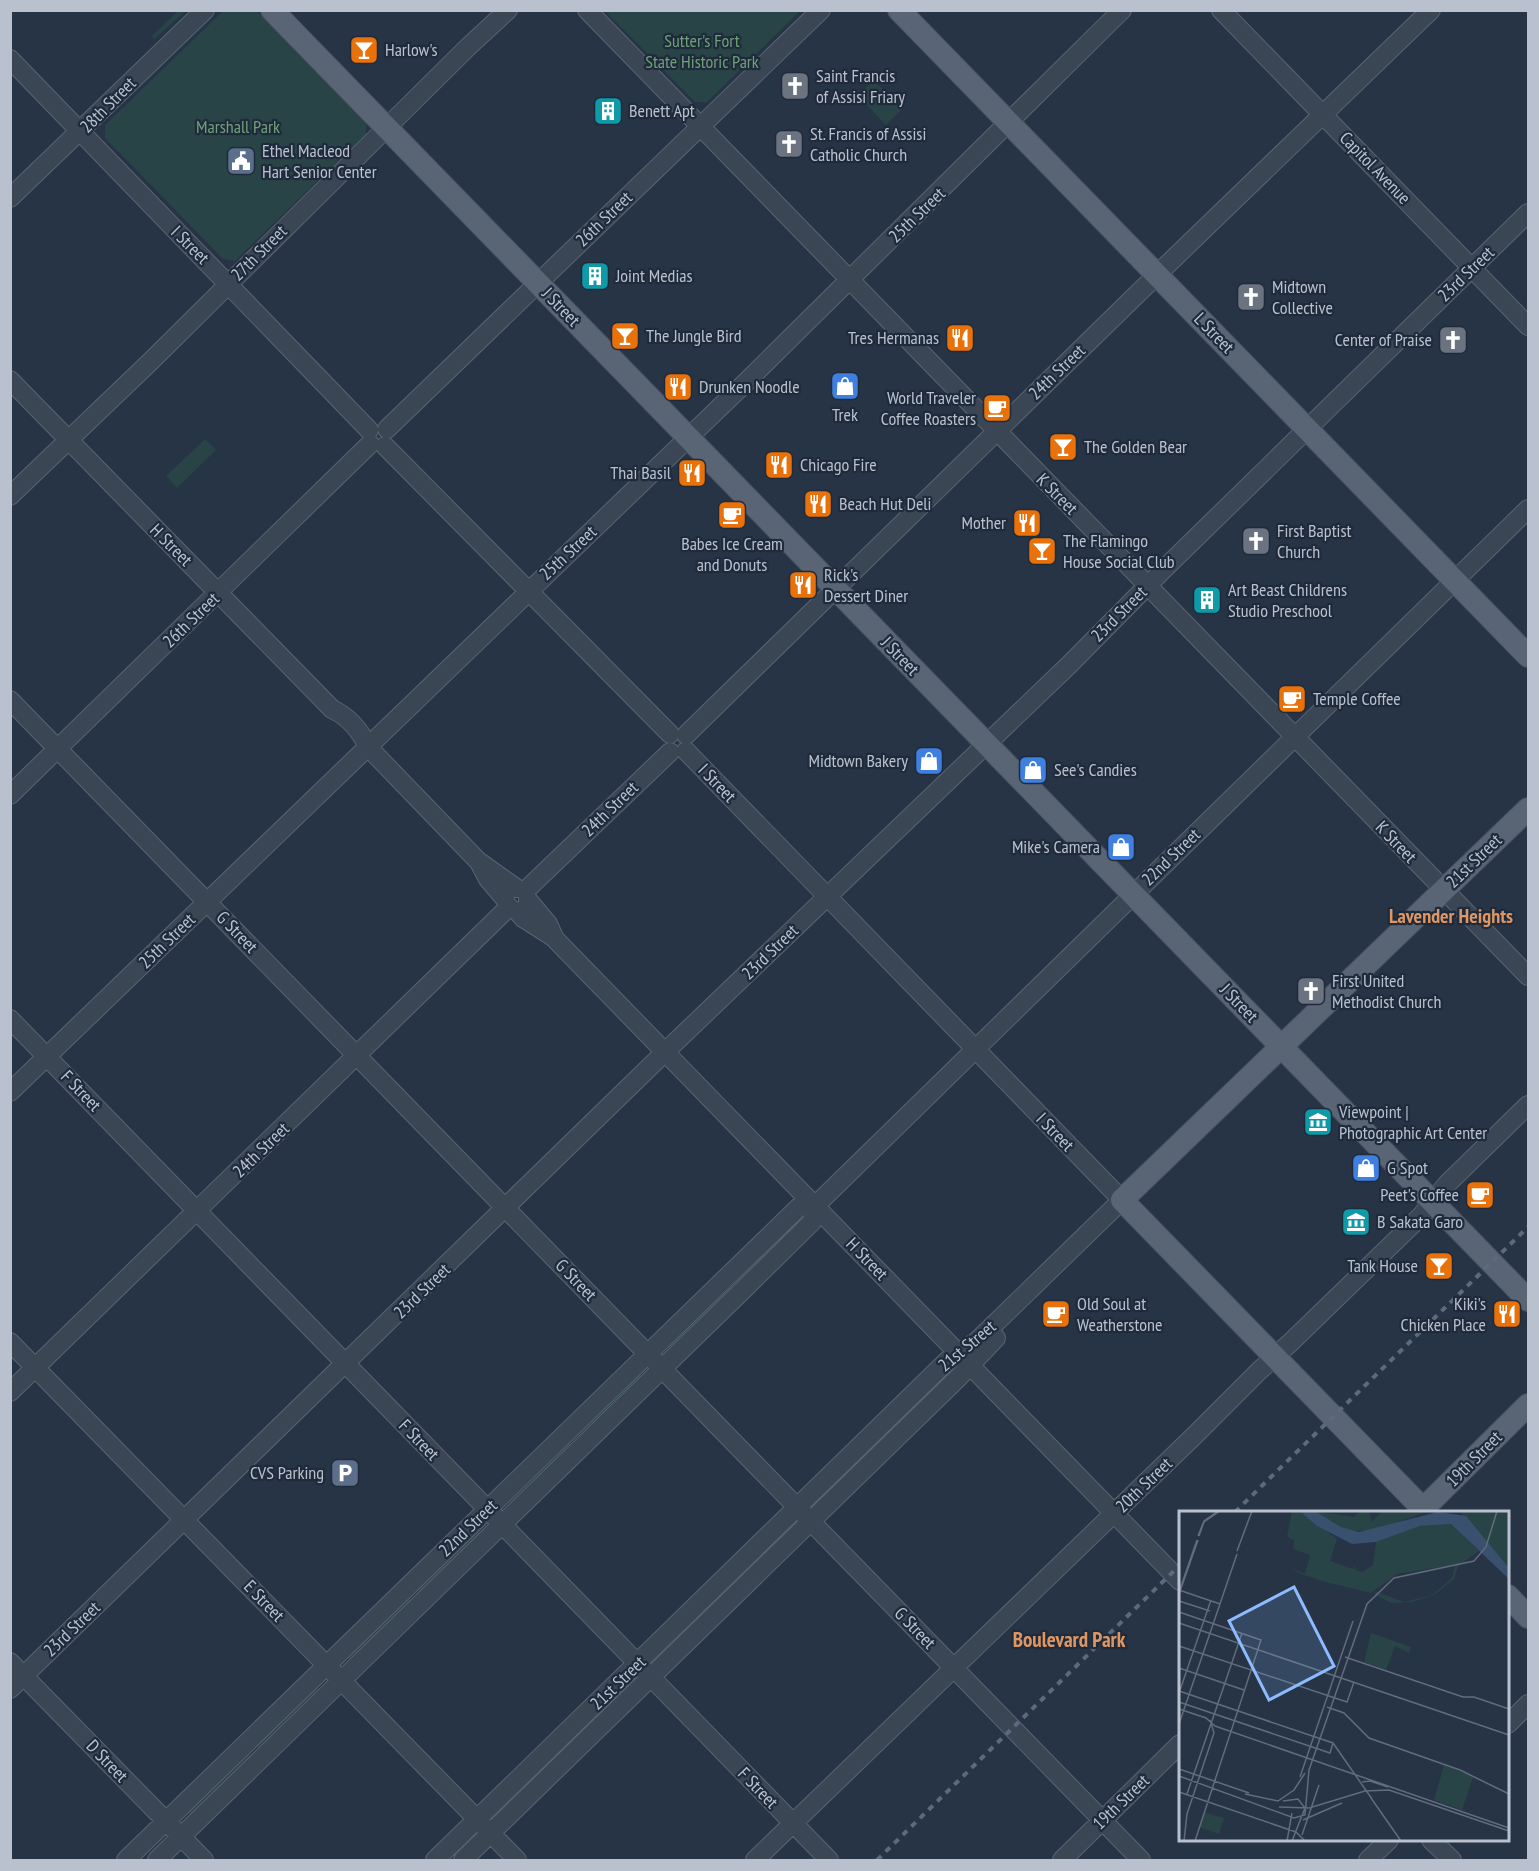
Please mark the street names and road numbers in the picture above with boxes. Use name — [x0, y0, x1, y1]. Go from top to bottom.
street label: 28th Street — [75, 72, 141, 138]
street label: Capitol Avenue — [1335, 126, 1416, 209]
street label: 25th Street — [883, 182, 950, 247]
street label: 26th Street — [570, 186, 637, 251]
street label: 27th Street — [226, 220, 292, 286]
street label: I Street — [166, 221, 215, 269]
street label: 23rd Street — [1432, 241, 1499, 306]
street label: J Street — [537, 282, 585, 331]
street label: L Street — [1189, 307, 1239, 358]
street label: 24th Street — [1023, 339, 1090, 404]
street label: K Street — [1032, 468, 1083, 519]
street label: H Street — [145, 519, 197, 571]
street label: 25th Street — [534, 520, 601, 585]
street label: 23rd Street — [1086, 581, 1152, 647]
street label: 26th Street — [157, 587, 224, 652]
street label: J Street — [876, 631, 924, 680]
street label: I Street — [693, 758, 741, 807]
street label: 24th Street — [576, 776, 643, 841]
street label: K Street — [1371, 816, 1422, 867]
street label: 22nd Street — [1136, 823, 1205, 890]
street label: 21st Street — [1441, 829, 1506, 893]
street label: G Street — [212, 906, 263, 958]
street label: 25th Street — [133, 908, 200, 973]
street label: 23rd Street — [736, 919, 803, 984]
street label: J Street — [1215, 978, 1263, 1027]
street label: F Street — [56, 1065, 107, 1116]
street label: I Street — [1031, 1107, 1079, 1156]
street label: 24th Street — [227, 1117, 294, 1182]
street label: H Street — [841, 1232, 893, 1285]
street label: G Street — [551, 1254, 602, 1306]
street label: 23rd Street — [388, 1258, 455, 1323]
street label: 21st Street — [933, 1315, 1000, 1376]
street label: F Street — [394, 1414, 445, 1465]
street label: 19th Street — [1441, 1426, 1507, 1492]
street label: 20th Street — [1110, 1452, 1177, 1517]
street label: 22nd Street — [433, 1494, 502, 1561]
street label: E Street — [239, 1575, 290, 1626]
street label: 23rd Street — [38, 1596, 105, 1661]
street label: G Street — [890, 1602, 941, 1654]
street label: 21st Street — [585, 1651, 650, 1715]
street label: D Street — [82, 1734, 133, 1787]
street label: F Street — [733, 1762, 784, 1813]
street label: 19th Street — [1087, 1769, 1154, 1834]

